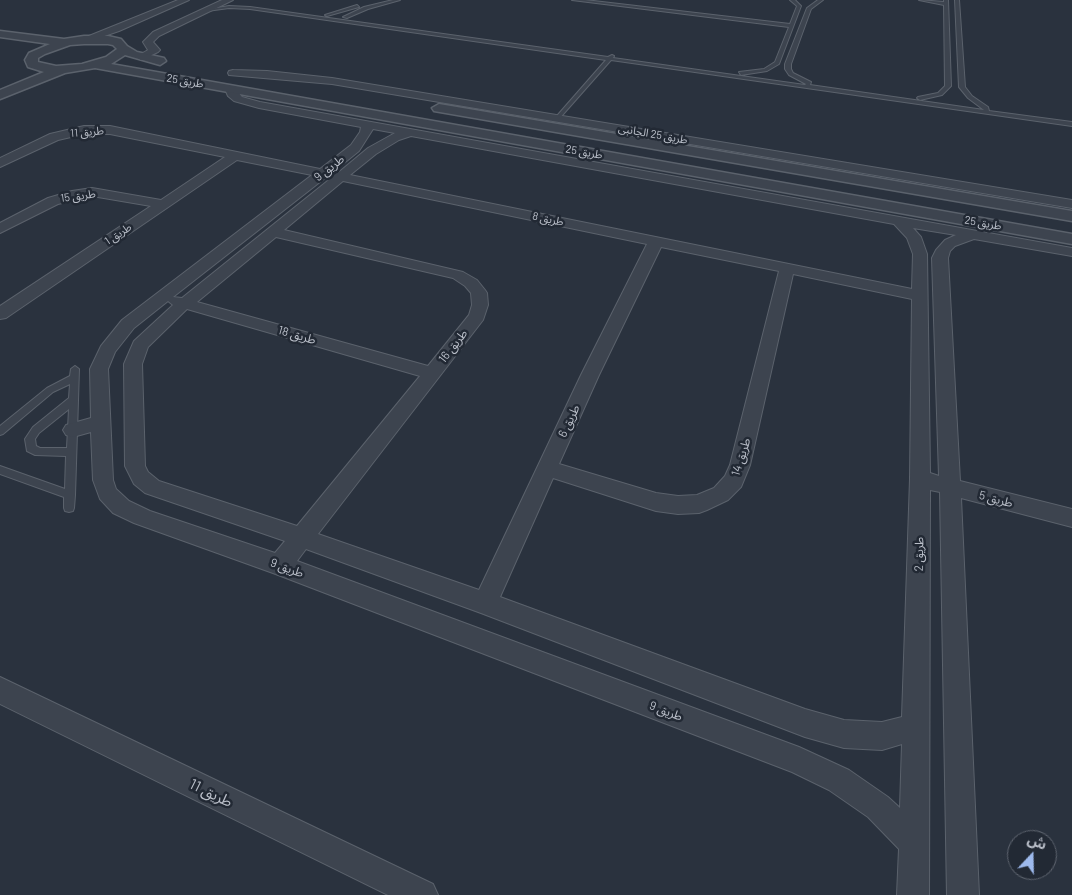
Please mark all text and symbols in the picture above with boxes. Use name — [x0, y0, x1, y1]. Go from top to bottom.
street label: طريق 25 — [165, 71, 205, 91]
street label: طريق 25 الجانبى — [617, 121, 689, 147]
street label: طريق 11 — [70, 124, 104, 140]
street label: طريق 25 — [564, 142, 604, 162]
street label: طريق 9 — [311, 152, 347, 184]
street label: طريق 15 — [60, 187, 96, 205]
street label: طريق 8 — [531, 209, 565, 229]
street label: طريق 25 — [963, 213, 1003, 233]
street label: طريق 1 — [102, 220, 134, 248]
street label: طريق 18 — [276, 323, 318, 347]
street label: طريق 16 — [435, 326, 471, 366]
street label: طريق 6 — [555, 402, 583, 440]
street label: طريق 14 — [728, 436, 754, 478]
street label: طريق 5 — [978, 488, 1014, 510]
street label: طريق 2 — [911, 537, 927, 571]
street label: طريق 9 — [268, 555, 306, 581]
street label: طريق 9 — [647, 698, 685, 724]
street label: طريق 11 — [186, 775, 236, 811]
north arrow — [1007, 830, 1057, 880]
text: ش — [1025, 830, 1049, 853]

